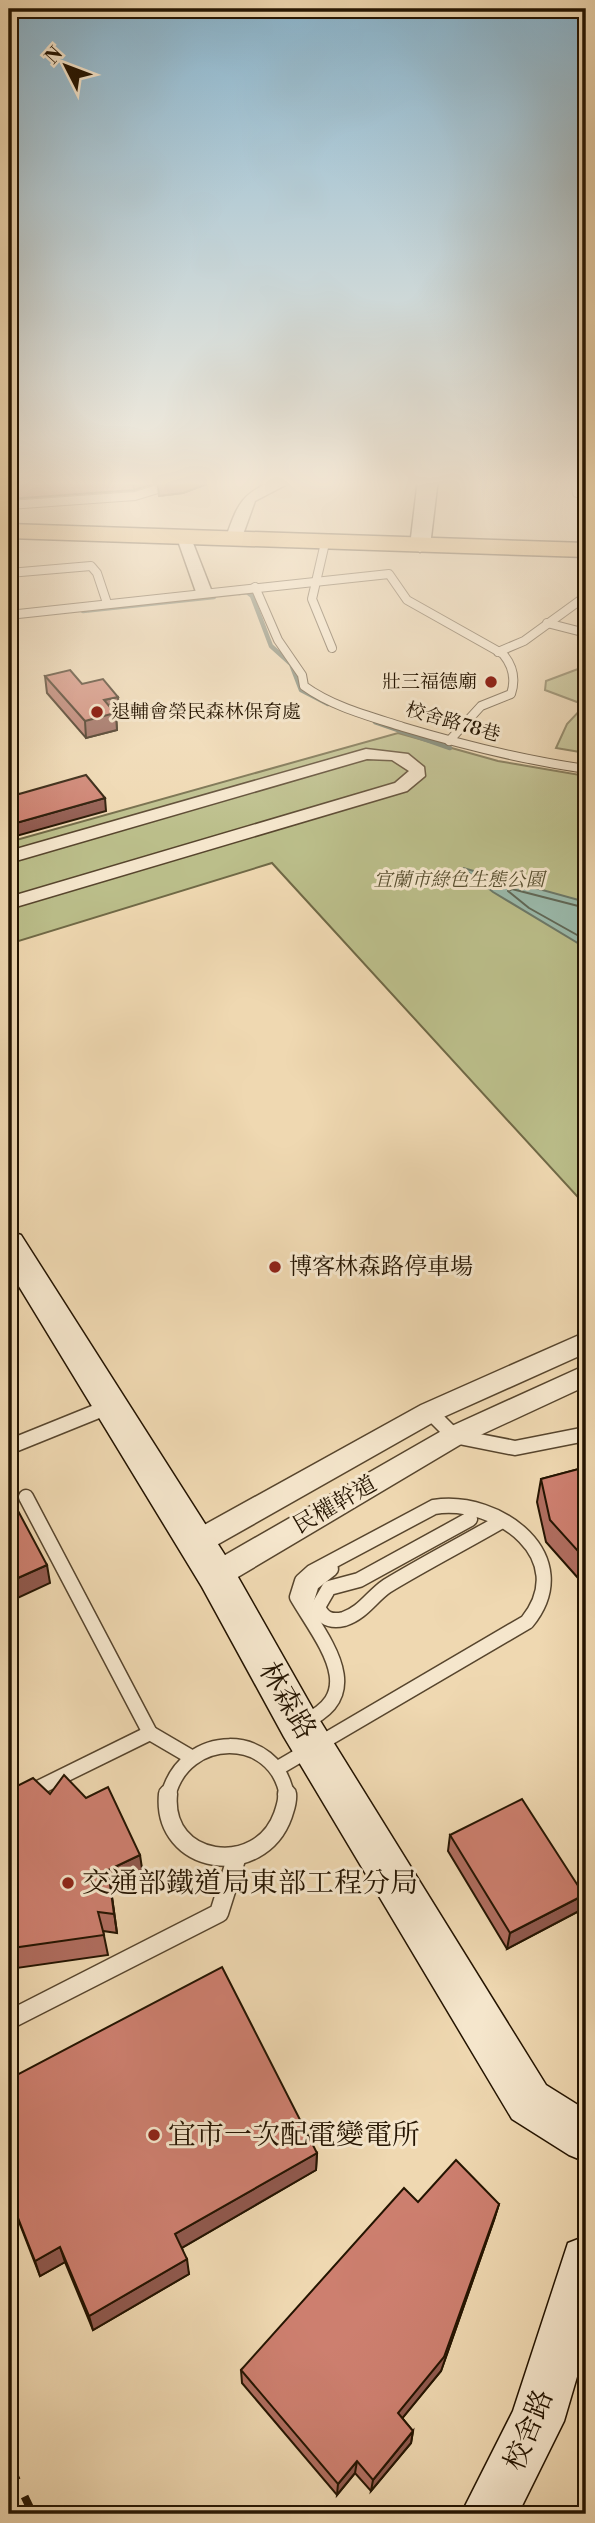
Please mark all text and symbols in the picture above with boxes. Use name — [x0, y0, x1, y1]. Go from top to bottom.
north arrow — [32, 32, 102, 102]
text: N — [40, 42, 68, 69]
place label: 壯三福德廟 — [382, 670, 477, 694]
marker: 壯三福德廟 — [483, 674, 499, 690]
street label: 校舍路78巷 — [403, 697, 503, 747]
place label: 退輔會榮民森林保育處 — [111, 700, 301, 724]
marker: 退輔會榮民森林保育處 — [89, 704, 105, 720]
park label: 宜蘭市綠色生態公園 — [373, 868, 547, 892]
place label: 博客林森路停車場 — [289, 1253, 473, 1281]
marker: 博客林森路停車場 — [267, 1259, 283, 1275]
street label: 民權幹道 — [288, 1470, 382, 1540]
street label: 林森路 — [251, 1656, 323, 1746]
place label: 交通部鐵道局東部工程分局 — [82, 1866, 418, 1901]
marker: 交通部鐵道局東部工程分局 — [60, 1875, 76, 1891]
place label: 宜市一次配電變電所 — [168, 2118, 420, 2153]
marker: 宜市一次配電變電所 — [146, 2127, 162, 2143]
street label: 校舍路 — [497, 2384, 561, 2476]

